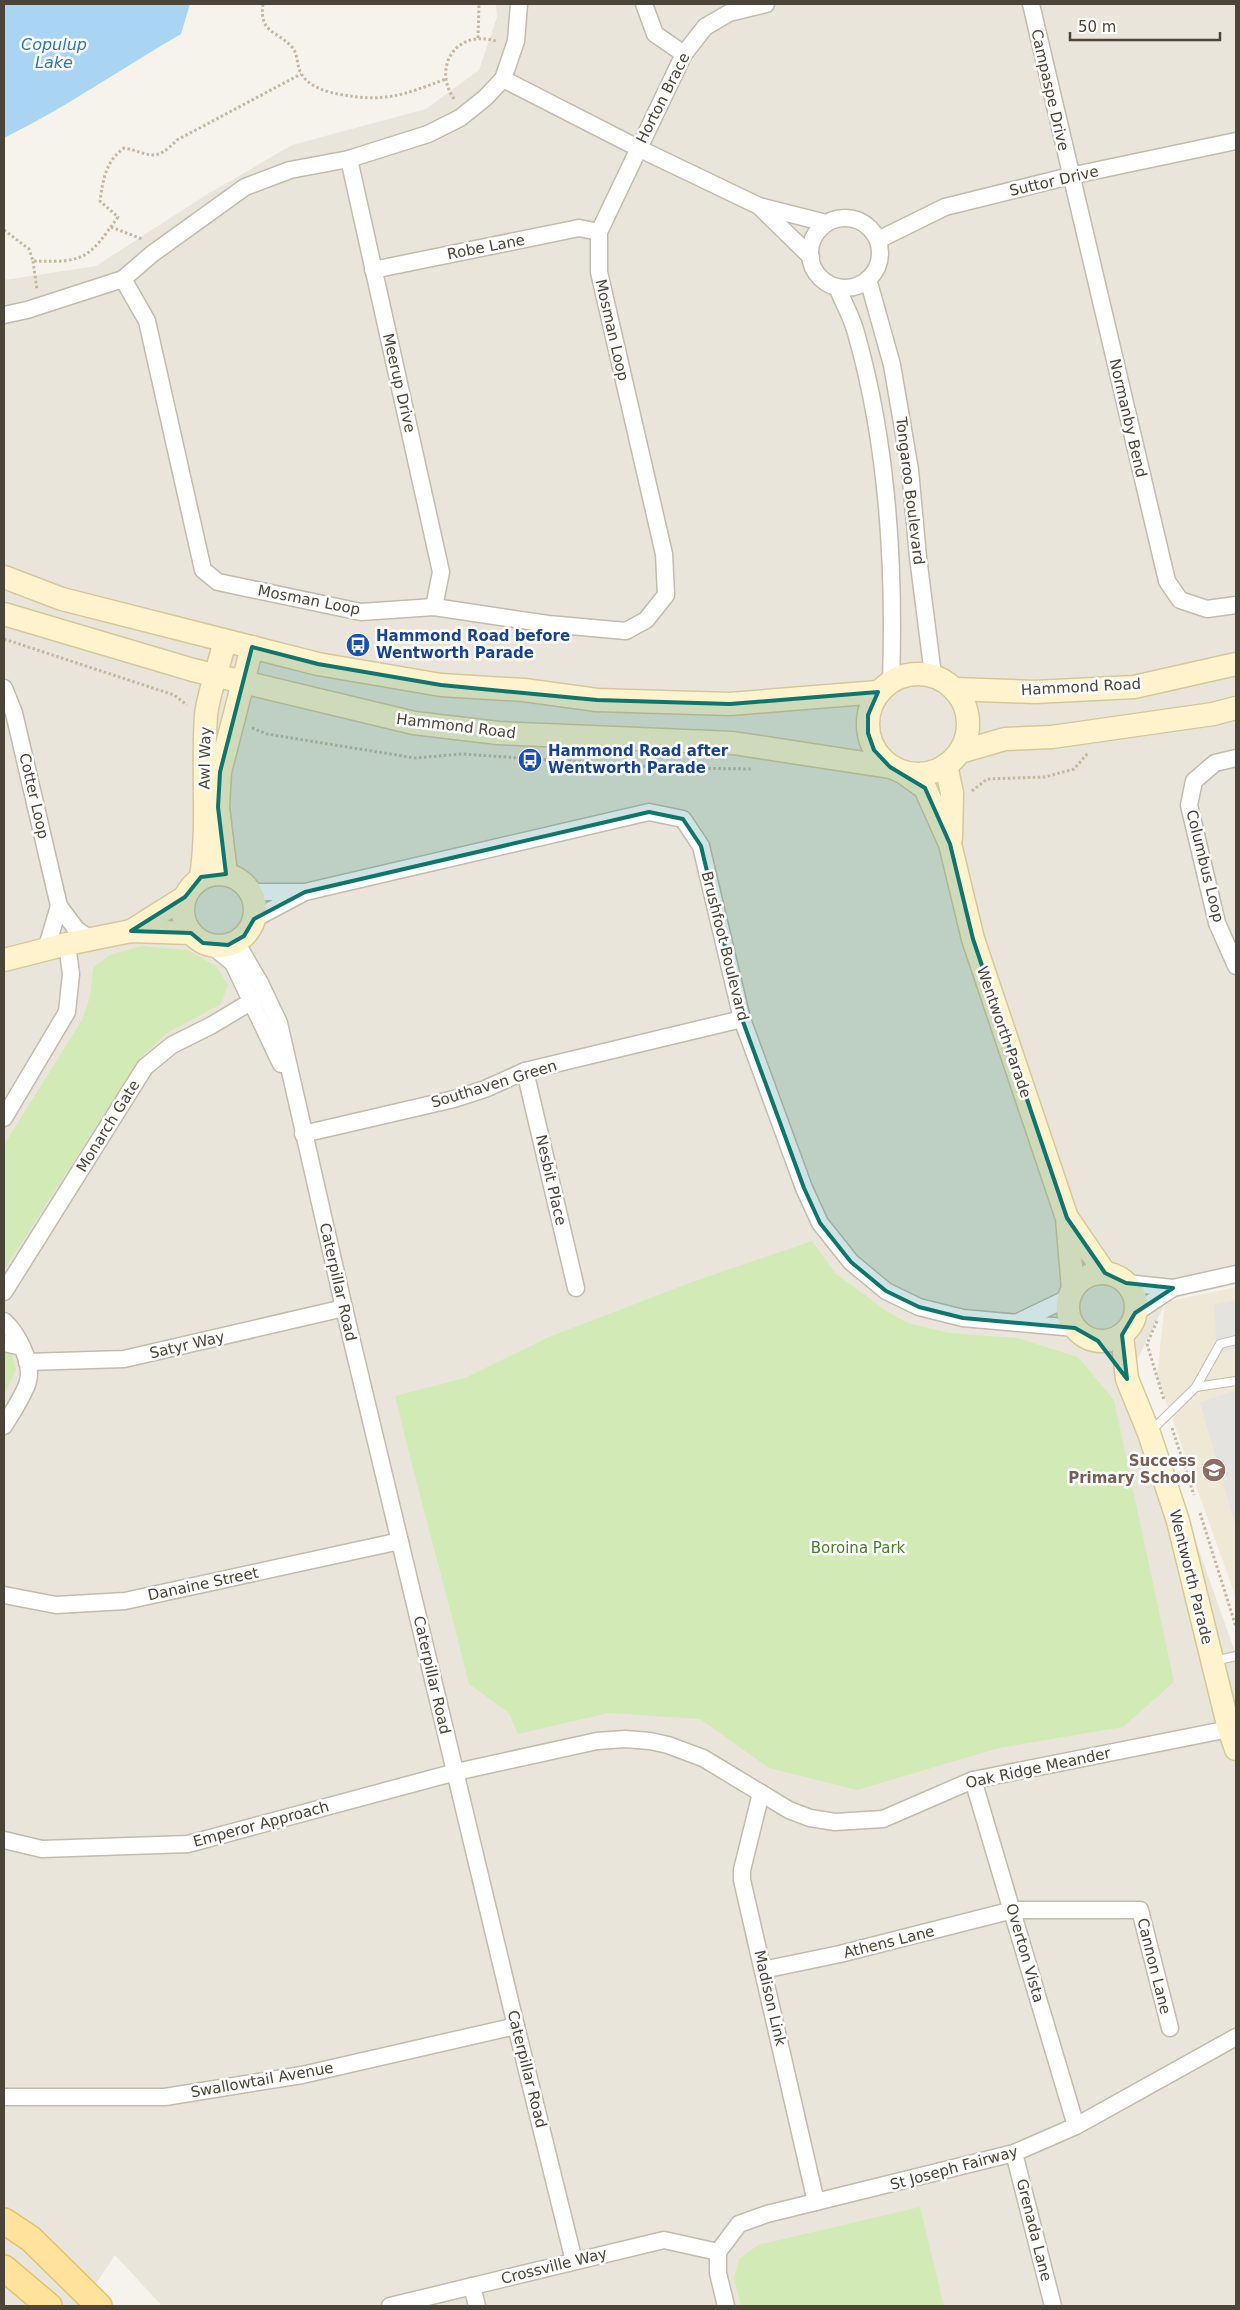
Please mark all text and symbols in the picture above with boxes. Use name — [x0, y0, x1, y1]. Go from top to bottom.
scale bar — [1070, 10, 1220, 42]
text: 50 m — [1078, 18, 1116, 36]
street label: Campaspe Drive — [1027, 27, 1073, 153]
water label: Copulup Lake — [21, 35, 87, 72]
street label: Horton Brace — [632, 50, 694, 146]
street label: Suttor Drive — [1008, 162, 1100, 200]
street label: Robe Lane — [446, 231, 526, 263]
street label: Mosman Loop — [592, 277, 632, 383]
street label: Meerup Drive — [379, 332, 419, 434]
street label: Normanby Bend — [1106, 357, 1150, 479]
street label: Tongaroo Boulevard — [892, 415, 928, 566]
street label: Mosman Loop — [256, 581, 362, 619]
place label: Hammond Road before Wentworth Parade — [376, 627, 570, 662]
bus stop icon: Hammond Road before Wentworth Parade — [345, 632, 371, 658]
street label: Hammond Road — [1020, 675, 1142, 699]
street label: Hammond Road — [395, 710, 517, 742]
street label: Awl Way — [195, 726, 215, 790]
place label: Hammond Road after Wentworth Parade — [548, 742, 729, 777]
bus stop icon: Hammond Road after Wentworth Parade — [517, 747, 543, 773]
street label: Cotter Loop — [15, 751, 53, 841]
street label: Columbus Loop — [1182, 808, 1228, 924]
street label: Brushfoot Boulevard — [698, 869, 752, 1023]
street label: Wentworth Parade — [973, 964, 1035, 1100]
street label: Southaven Green — [429, 1056, 559, 1112]
street label: Monarch Gate — [73, 1077, 143, 1175]
street label: Nesbit Place — [532, 1133, 570, 1227]
street label: Caterpillar Road — [316, 1221, 360, 1343]
street label: Satyr Way — [148, 1328, 226, 1362]
place label: Success Primary School — [1068, 1452, 1196, 1487]
school or university icon: Success Primary School — [1201, 1457, 1227, 1483]
street label: Wentworth Parade — [1166, 1508, 1216, 1646]
park label: Boroina Park — [811, 1539, 906, 1557]
street label: Danaine Street — [146, 1563, 260, 1605]
street label: Caterpillar Road — [410, 1614, 454, 1736]
street label: Oak Ridge Meander — [964, 1744, 1113, 1792]
street label: Emperor Approach — [191, 1797, 331, 1851]
street label: Overton Vista — [1002, 1901, 1048, 2005]
street label: Cannon Lane — [1133, 1916, 1175, 2016]
street label: Athens Lane — [842, 1922, 936, 1962]
street label: Madison Link — [750, 1948, 790, 2048]
street label: Caterpillar Road — [504, 2008, 550, 2130]
street label: Swallowtail Avenue — [189, 2059, 335, 2101]
street label: St Joseph Fairway — [888, 2142, 1020, 2194]
street label: Grenada Lane — [1013, 2177, 1055, 2283]
street label: Crossville Way — [499, 2244, 609, 2288]

